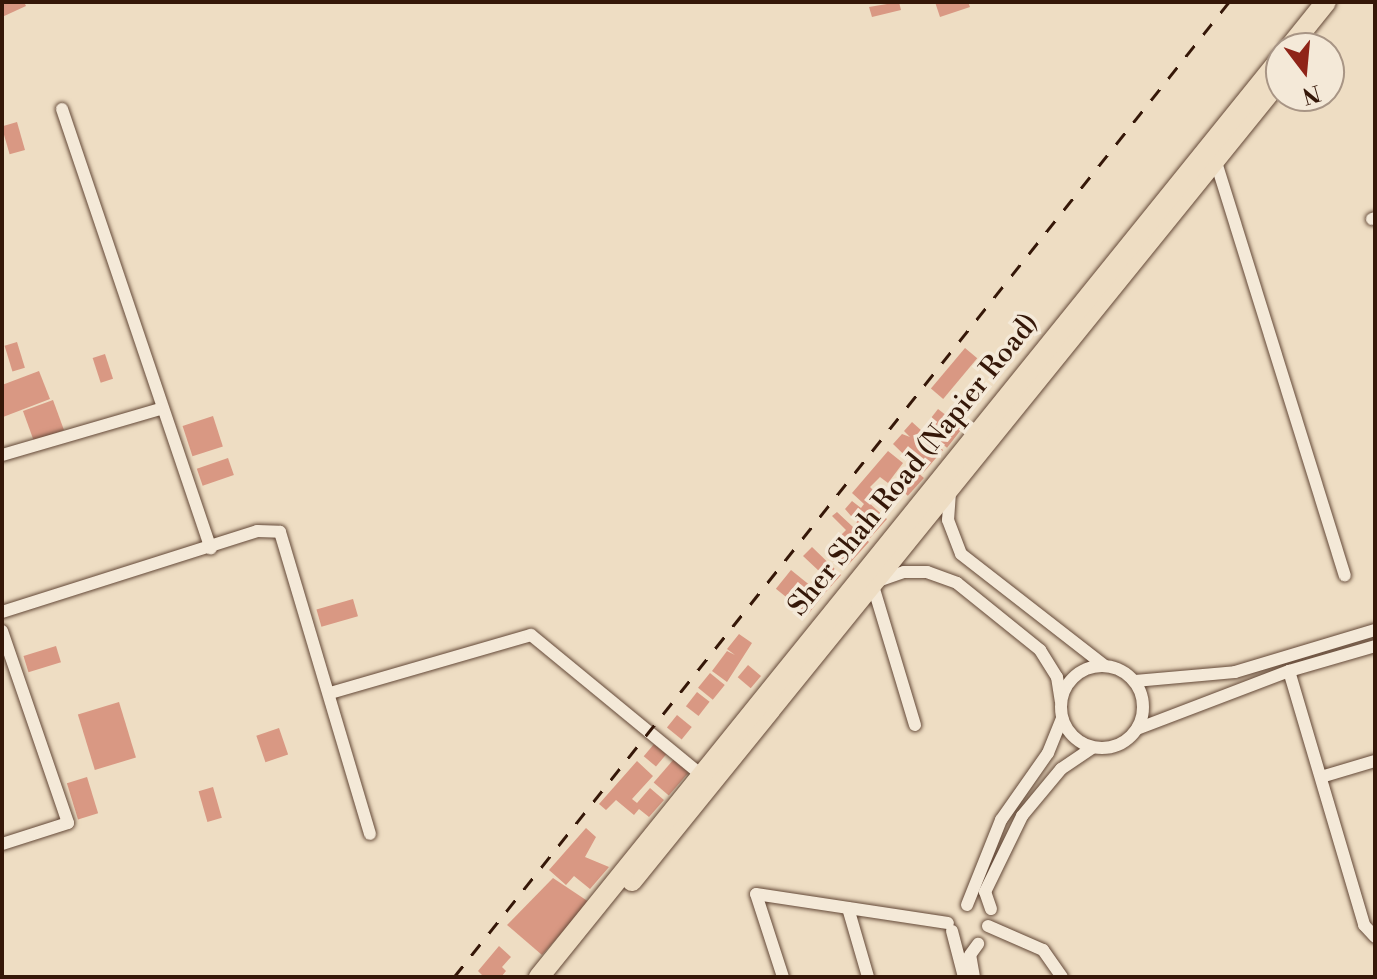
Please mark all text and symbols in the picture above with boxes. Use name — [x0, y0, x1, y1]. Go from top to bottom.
north arrow — [1265, 32, 1345, 112]
text: N — [1299, 78, 1323, 109]
street label: Sher Shah Road (Napier Road) — [782, 307, 1046, 623]

